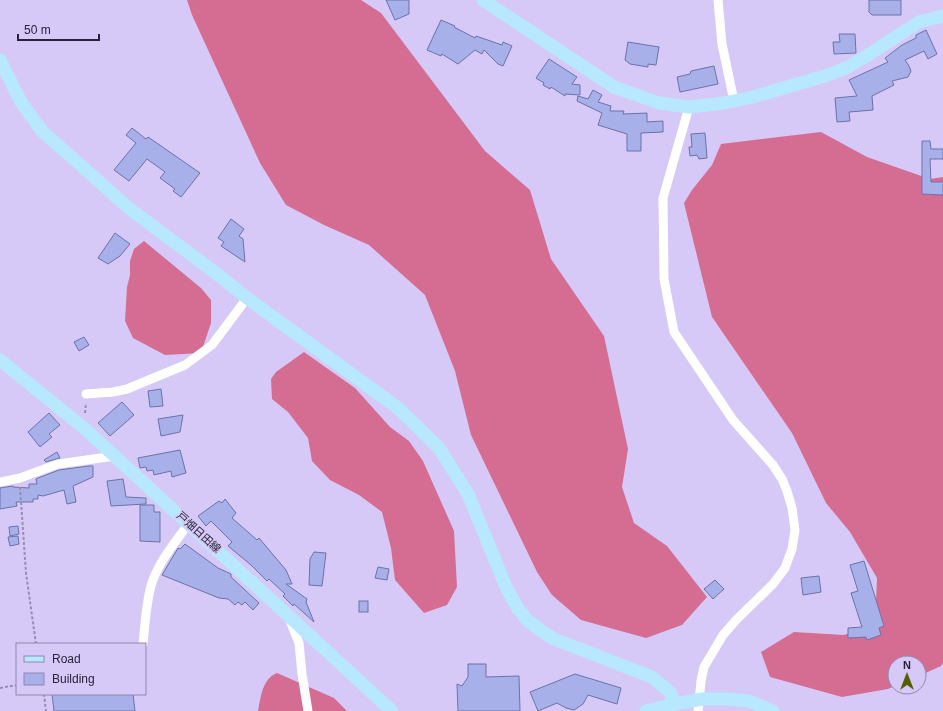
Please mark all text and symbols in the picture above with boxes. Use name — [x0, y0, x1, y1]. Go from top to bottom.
scale bar — [18, 16, 99, 42]
text: 50 m — [24, 23, 51, 37]
street label: 戸畑日田線 — [175, 509, 223, 555]
legend — [16, 643, 146, 695]
text: Road — [52, 652, 81, 666]
north arrow — [887, 655, 927, 695]
text: N — [903, 659, 911, 671]
text: Building — [52, 672, 95, 686]

